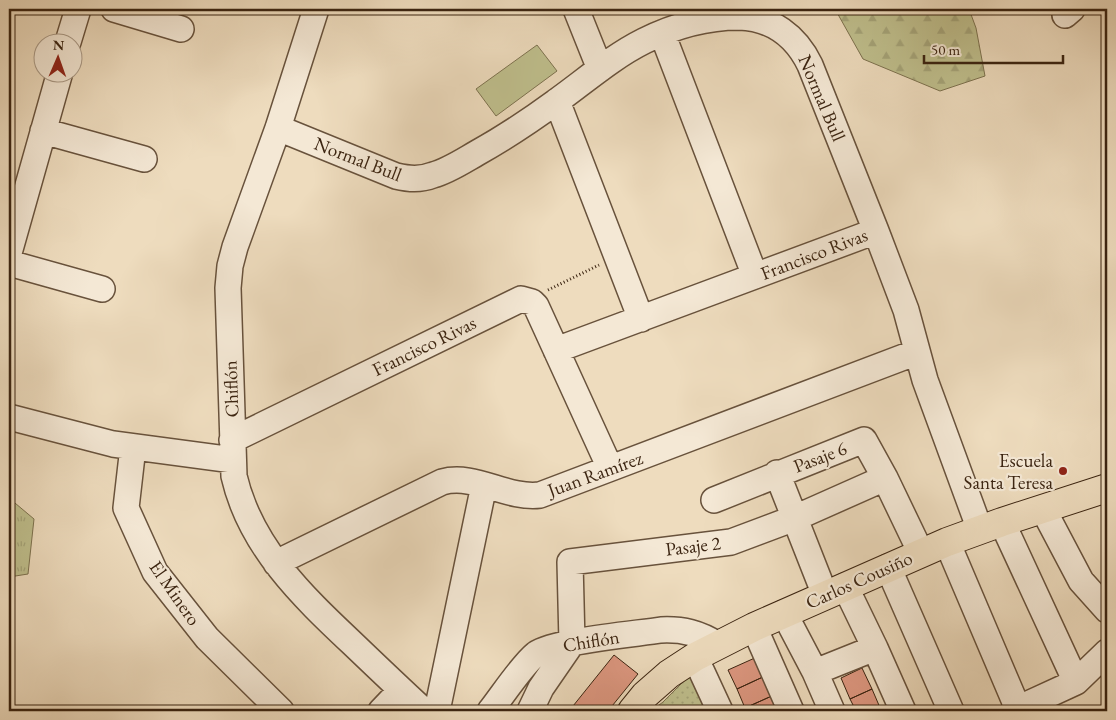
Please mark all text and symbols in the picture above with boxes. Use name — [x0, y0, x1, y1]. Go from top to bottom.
north arrow — [32, 32, 82, 82]
scale bar — [924, 32, 1062, 64]
text: N — [52, 36, 65, 54]
text: 50 m — [931, 40, 960, 59]
street label: Normal Bull — [793, 51, 852, 146]
street label: Normal Bull — [311, 131, 406, 187]
street label: Francisco Rivas — [757, 222, 871, 286]
street label: Francisco Rivas — [368, 310, 480, 382]
street label: Chiflón — [218, 360, 244, 418]
street label: Pasaje 6 — [790, 435, 850, 479]
street label: Juan Ramírez — [542, 445, 647, 503]
place label: Escuela Santa Teresa — [964, 448, 1053, 495]
marker: Escuela Santa Teresa — [1057, 465, 1069, 477]
street label: Pasaje 2 — [664, 530, 722, 562]
street label: Carlos Cousiño — [802, 545, 916, 615]
street label: El Minero — [144, 556, 206, 630]
street label: Chiflón — [561, 624, 621, 658]

